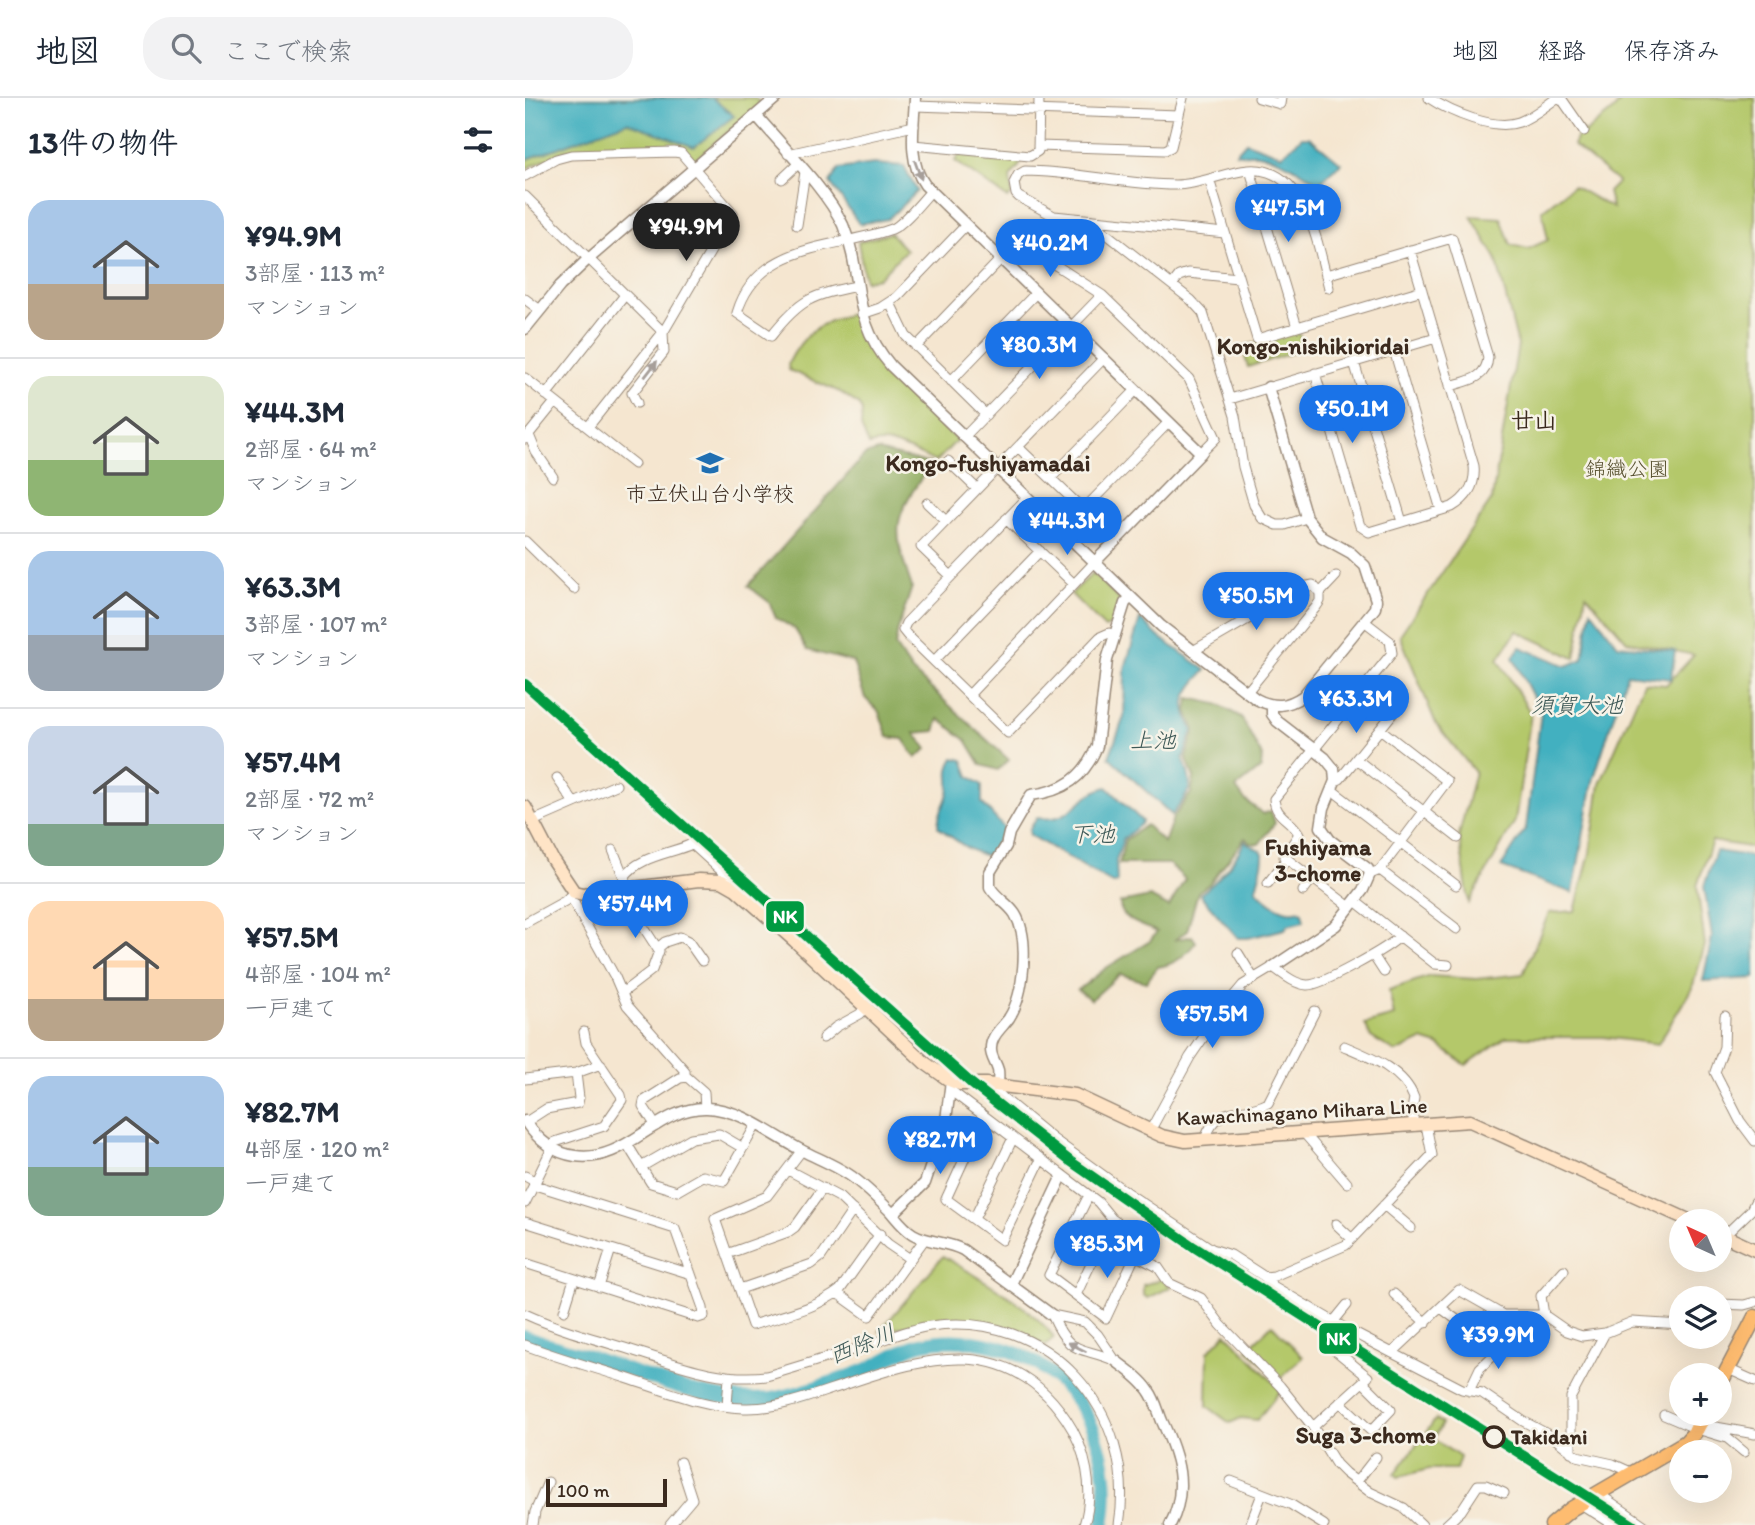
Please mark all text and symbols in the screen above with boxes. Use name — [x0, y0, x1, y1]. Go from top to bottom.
search box — [143, 17, 633, 80]
icon: search — [167, 29, 205, 67]
text: 地図 — [35, 31, 101, 70]
text: ここで検索 — [223, 35, 353, 67]
text: 地図 — [1452, 36, 1500, 65]
text: 経路 — [1538, 36, 1586, 65]
text: 保存済み — [1624, 36, 1720, 65]
icon: filters — [459, 121, 497, 159]
text: 13件の物件 — [28, 124, 178, 161]
one-way arrow — [913, 160, 924, 181]
pin: ¥47.5M — [1231, 184, 1345, 244]
text: ¥47.5M — [1251, 193, 1325, 221]
pin: ¥94.9M — [629, 204, 743, 263]
text: ¥94.9M — [649, 212, 723, 240]
text: ¥94.9M — [245, 217, 342, 254]
pin: ¥40.2M — [993, 220, 1107, 279]
icon: home — [84, 228, 168, 312]
text: ¥40.2M — [1012, 228, 1088, 256]
text: 3部屋 · 113 m² — [245, 259, 385, 287]
text: マンション — [245, 293, 359, 321]
pin: ¥80.3M — [982, 322, 1096, 381]
text: ¥80.3M — [1001, 330, 1077, 358]
district label: Kongo-nishikioridai — [1217, 332, 1409, 360]
one-way arrow — [643, 360, 657, 378]
pin: ¥50.1M — [1295, 386, 1409, 445]
text: ¥44.3M — [245, 393, 345, 430]
text: ¥50.1M — [1315, 394, 1389, 422]
icon: home — [84, 404, 168, 488]
district label: 廿山 — [1511, 406, 1557, 434]
text: 2部屋 · 64 m² — [245, 435, 377, 463]
school or university icon: 市立伏山台小学校 — [695, 448, 725, 478]
district label: Kongo-fushiyamadai — [886, 449, 1090, 477]
park label: 錦織公園 — [1585, 456, 1669, 481]
text: マンション — [245, 469, 359, 497]
place label: 市立伏山台小学校 — [626, 481, 794, 506]
pin: ¥44.3M — [1010, 498, 1124, 557]
text: ¥44.3M — [1029, 506, 1105, 534]
text: ¥63.3M — [245, 568, 341, 605]
pin: ¥50.5M — [1199, 573, 1313, 632]
icon: home — [84, 579, 168, 663]
text: ¥50.5M — [1219, 581, 1293, 609]
text: 3部屋 · 107 m² — [245, 610, 387, 638]
text: マンション — [245, 644, 359, 672]
pin: ¥63.3M — [1299, 676, 1413, 735]
text: ¥63.3M — [1319, 684, 1393, 712]
water label: 須賀大池 — [1531, 691, 1624, 719]
water label: 上池 — [1130, 726, 1177, 754]
text: ¥57.4M — [245, 743, 341, 780]
icon: home — [84, 754, 168, 838]
text: 2部屋 · 72 m² — [245, 785, 374, 813]
text: マンション — [245, 819, 359, 847]
water label: 下池 — [1069, 820, 1116, 848]
district label: Fushiyama 3-chome — [1265, 833, 1372, 887]
pin: ¥57.4M — [578, 880, 692, 940]
text: ¥57.4M — [598, 889, 672, 917]
line badge: NK — [765, 900, 805, 933]
text: NK — [773, 905, 797, 928]
text: ¥57.5M — [245, 918, 339, 955]
icon: home — [84, 929, 168, 1013]
text: 4部屋 · 104 m² — [245, 960, 391, 988]
pin: ¥57.5M — [1155, 990, 1269, 1050]
text: 一戸建て — [245, 994, 337, 1022]
text: ¥57.5M — [1176, 999, 1248, 1027]
street label: Kawachinagano Mihara Line — [1176, 1092, 1428, 1131]
text: ¥82.7M — [245, 1093, 340, 1130]
icon: home — [84, 1104, 168, 1188]
pin: ¥82.7M — [883, 1116, 997, 1176]
text: ¥82.7M — [904, 1125, 976, 1153]
text: 4部屋 · 120 m² — [245, 1135, 389, 1163]
text: 一戸建て — [245, 1169, 337, 1197]
north arrow — [1669, 1209, 1733, 1272]
map controls — [1669, 1209, 1732, 1503]
pin: ¥85.3M — [1050, 1220, 1164, 1280]
text: ¥85.3M — [1070, 1229, 1144, 1257]
button: layers — [1669, 1286, 1732, 1349]
pin: ¥39.9M — [1441, 1312, 1555, 1371]
water label: 西除川 — [825, 1318, 899, 1370]
text: ¥39.9M — [1461, 1320, 1535, 1348]
line badge: NK — [1318, 1322, 1358, 1355]
text: NK — [1326, 1327, 1350, 1350]
one-way arrow — [1067, 1342, 1087, 1353]
button: + — [1669, 1363, 1732, 1426]
district label: Suga 3-chome — [1296, 1421, 1436, 1449]
place label: Takidani — [1510, 1424, 1587, 1449]
marker: Takidani — [1483, 1426, 1505, 1448]
button: − — [1669, 1440, 1732, 1503]
scale bar — [546, 1476, 667, 1508]
text: 100 m — [557, 1479, 609, 1502]

